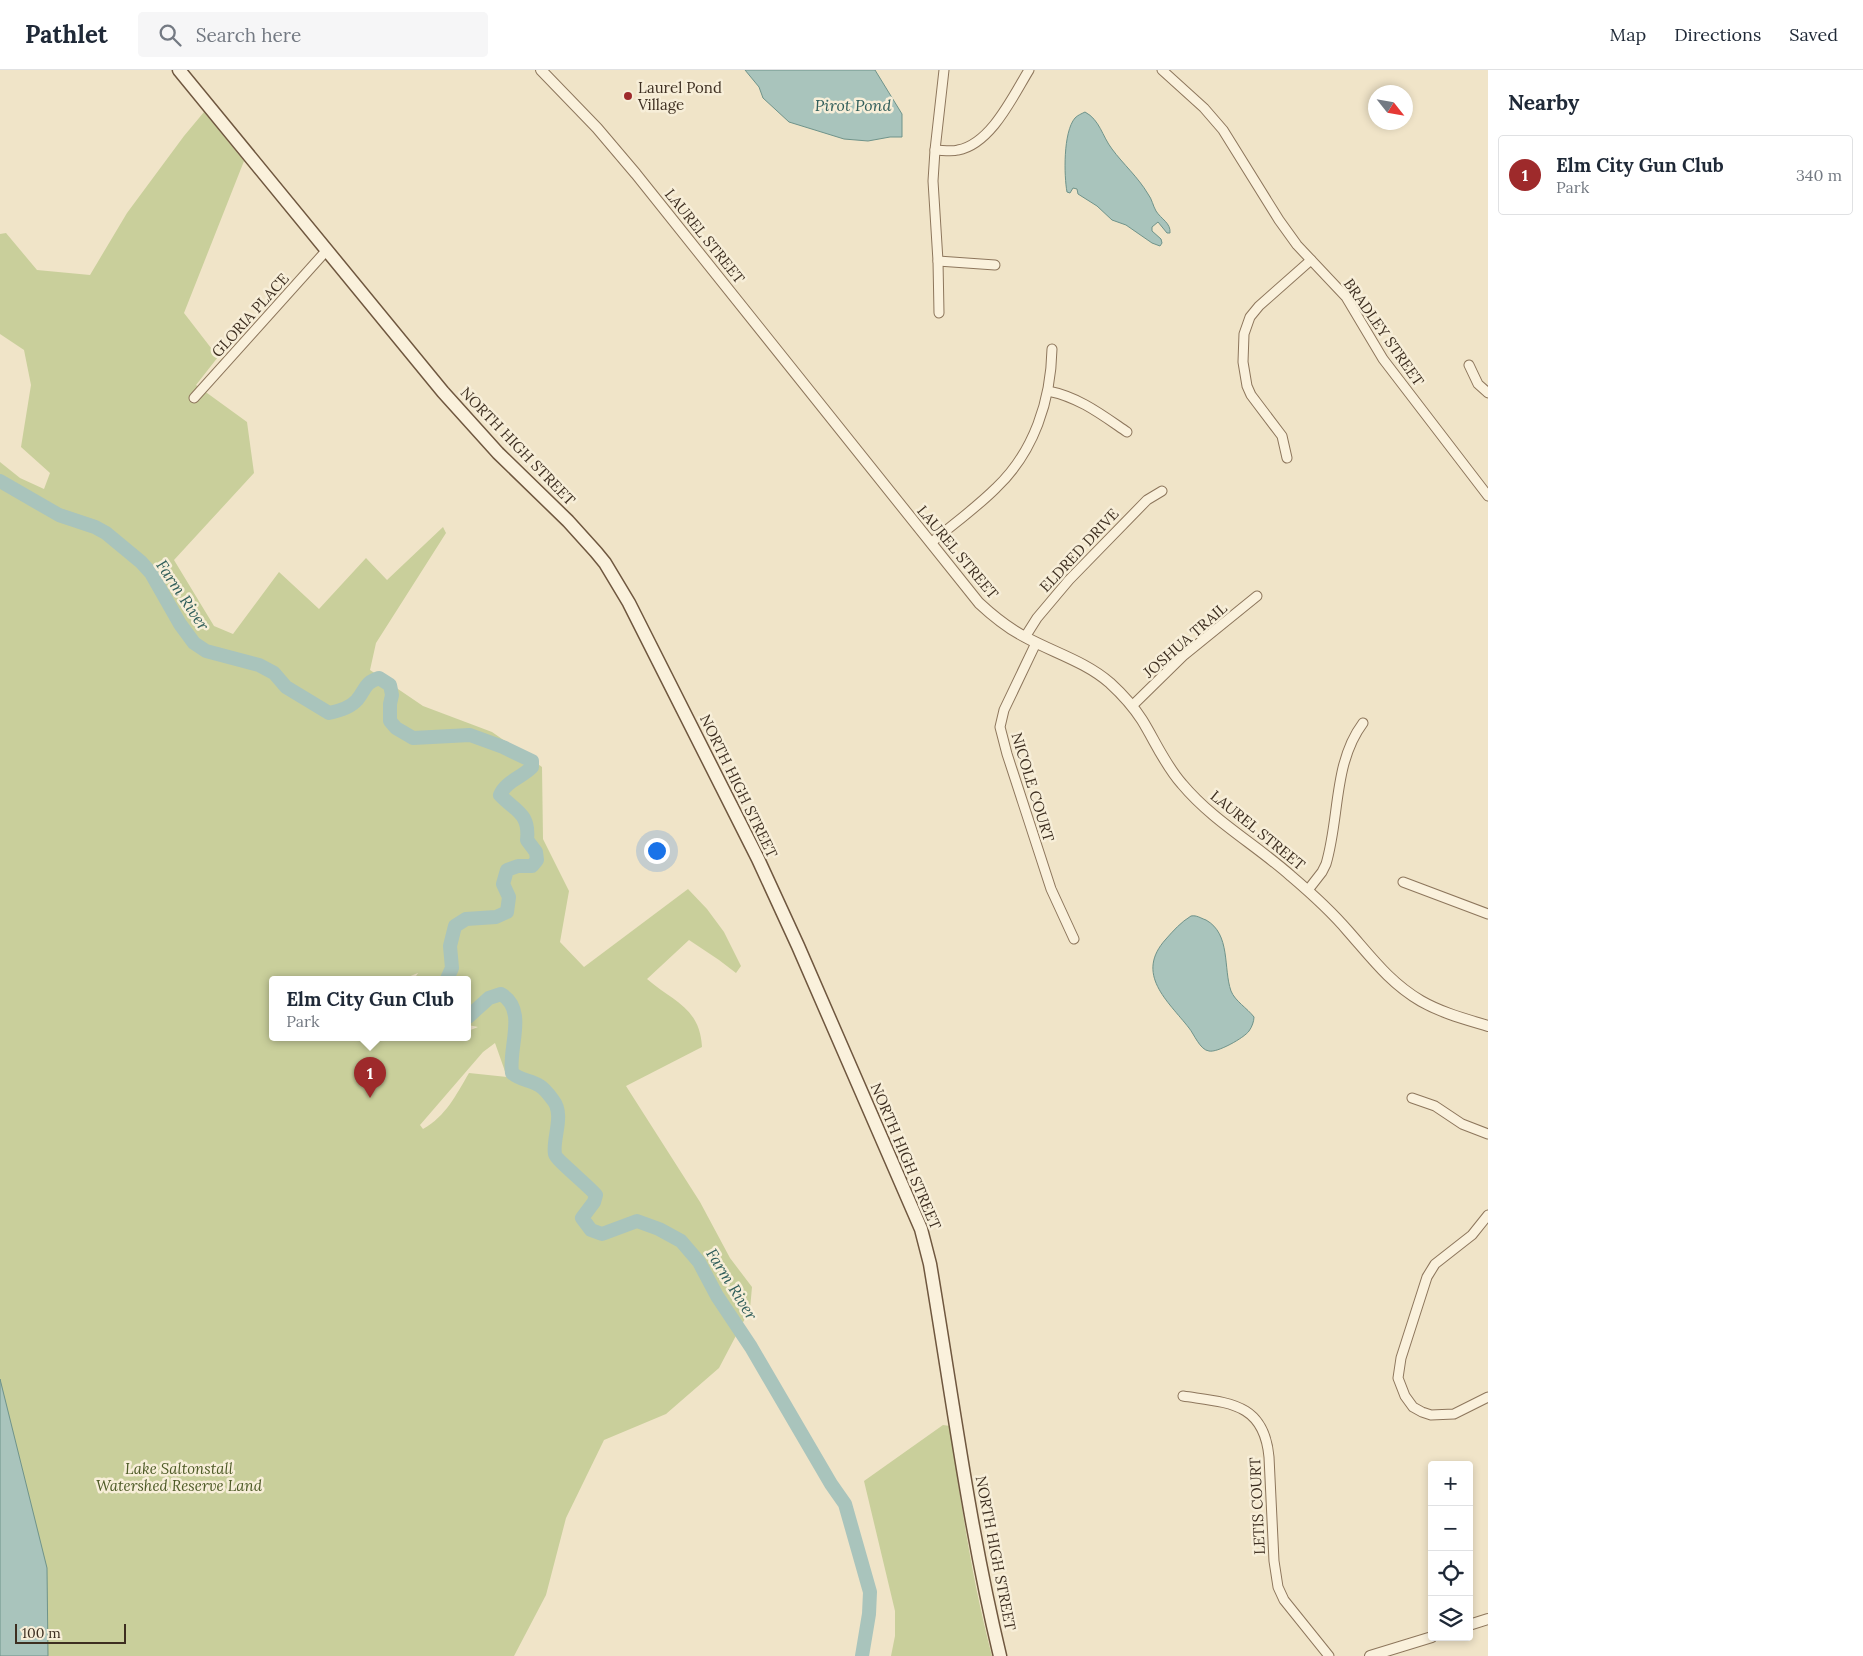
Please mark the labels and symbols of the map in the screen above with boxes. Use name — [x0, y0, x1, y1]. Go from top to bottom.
place label: Laurel Pond Village — [637, 78, 722, 114]
north arrow — [1368, 85, 1413, 130]
marker: Laurel Pond Village — [622, 90, 634, 102]
water label: Pirot Pond — [815, 95, 891, 115]
street label: LAUREL STREET — [661, 185, 749, 288]
street label: GLORIA PLACE — [207, 269, 293, 361]
street label: BRADLEY STREET — [1340, 275, 1428, 390]
street label: NORTH HIGH STREET — [457, 383, 580, 509]
street label: LAUREL STREET — [913, 501, 1003, 603]
street label: ELDRED DRIVE — [1035, 504, 1123, 596]
water label: Farm River — [152, 556, 214, 635]
street label: JOSHUA TRAIL — [1138, 598, 1231, 682]
street label: NORTH HIGH STREET — [696, 711, 782, 861]
street label: NICOLE COURT — [1007, 730, 1059, 844]
street label: LAUREL STREET — [1207, 786, 1310, 874]
your location — [644, 838, 670, 864]
pin: 1 — [354, 1057, 386, 1098]
street label: NORTH HIGH STREET — [867, 1080, 946, 1232]
water label: Farm River — [702, 1244, 762, 1324]
street label: LETIS COURT — [1245, 1456, 1269, 1555]
park label: Lake Saltonstall Watershed Reserve Land — [96, 1459, 263, 1495]
street label: NORTH HIGH STREET — [972, 1474, 1020, 1632]
scale bar — [15, 1621, 126, 1644]

